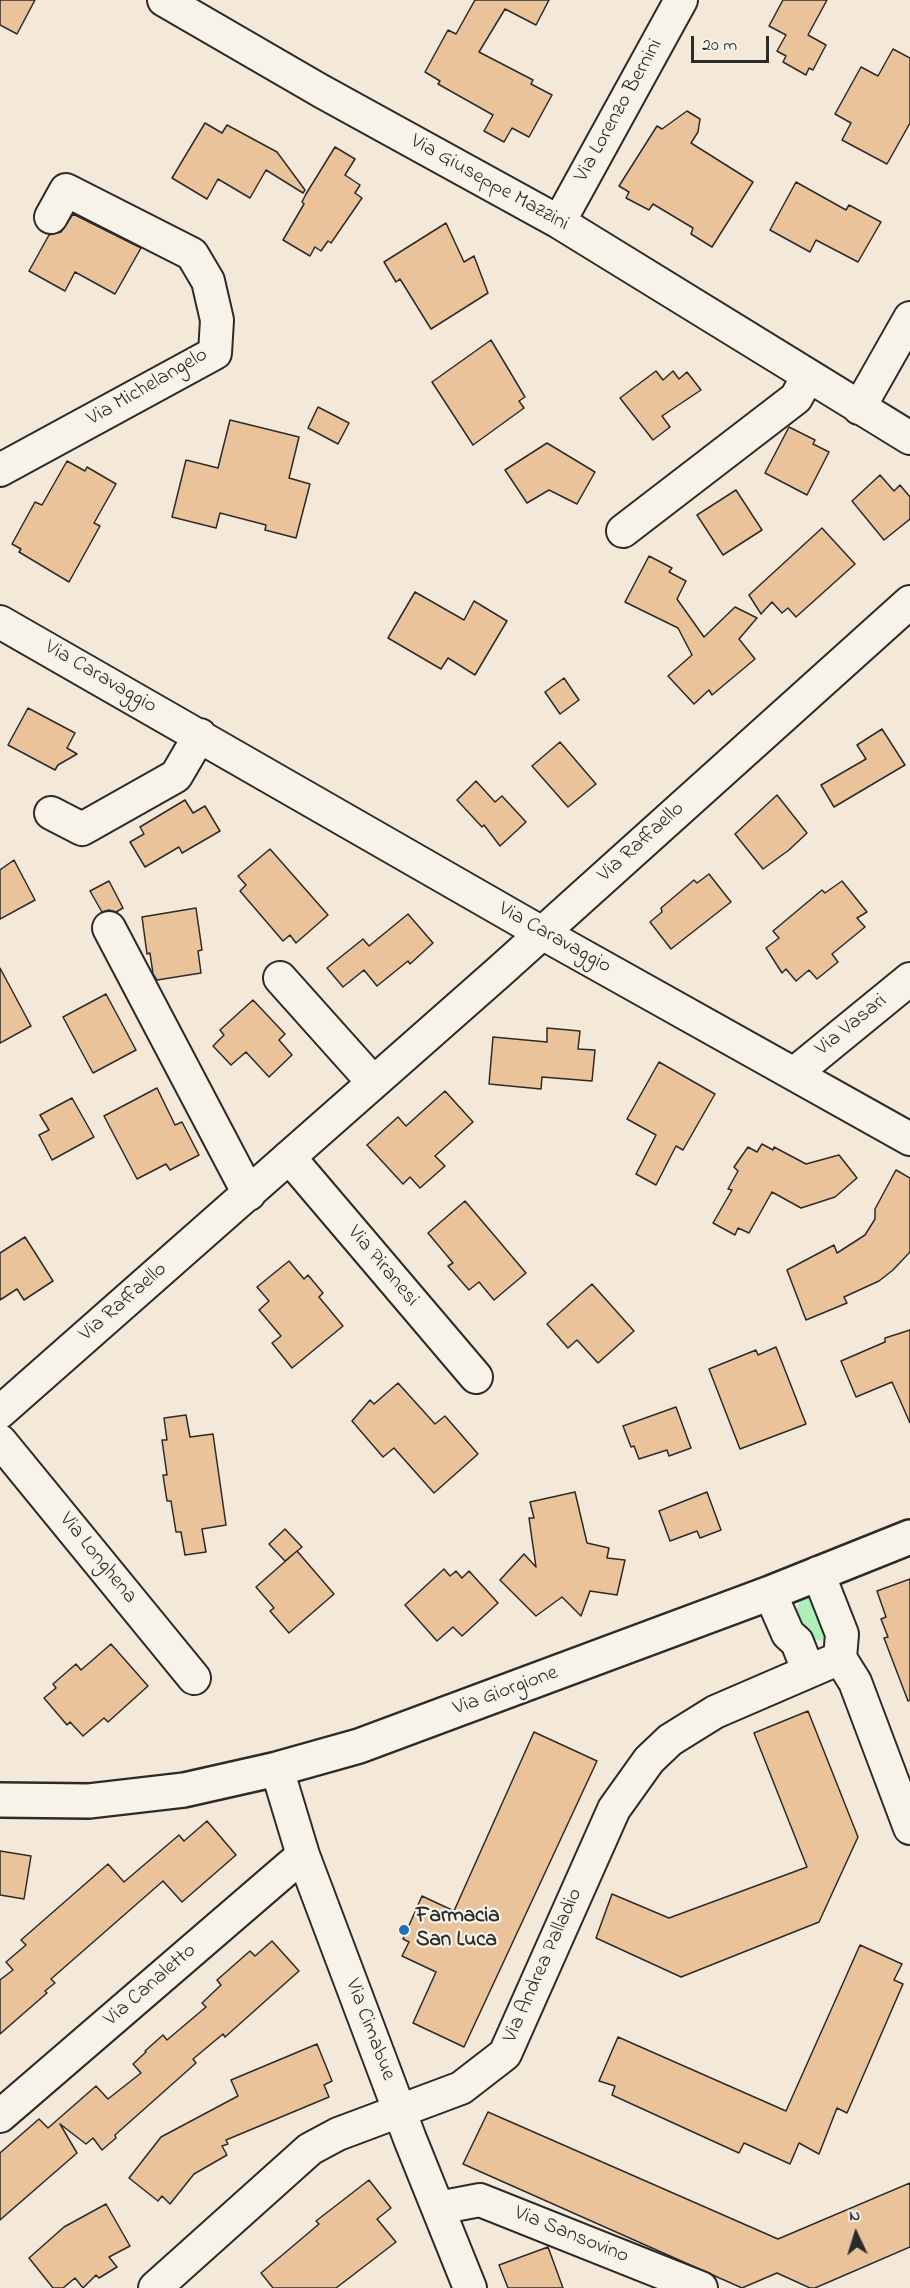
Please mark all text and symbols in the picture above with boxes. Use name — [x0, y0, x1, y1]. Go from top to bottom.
scale bar — [694, 24, 772, 62]
text: 20 m — [702, 33, 737, 59]
street label: Via Lorenzo Bernini — [570, 35, 670, 187]
street label: Via Giuseppe Mazzini — [405, 130, 573, 238]
street label: Via Michelangelo — [83, 343, 213, 433]
street label: Via Caravaggio — [40, 636, 160, 720]
street label: Via Raffaello — [593, 797, 691, 889]
street label: Via Caravaggio — [493, 898, 615, 980]
street label: Via Vasari — [811, 990, 893, 1062]
street label: Via Piranesi — [341, 1221, 423, 1313]
street label: Via Raffaello — [75, 1258, 173, 1348]
street label: Via Longhena — [53, 1508, 141, 1610]
street label: Via Giorgione — [450, 1661, 562, 1723]
street label: Via Andrea Palladio — [499, 1885, 589, 2047]
place label: Farmacia San Luca — [416, 1905, 500, 1955]
marker: Farmacia San Luca — [397, 1923, 411, 1937]
street label: Via Canaletto — [100, 1939, 202, 2033]
street label: Via Cimabue — [338, 1976, 400, 2084]
street label: Via Sansovino — [510, 2202, 632, 2270]
north arrow — [826, 2204, 886, 2264]
text: N — [849, 2204, 861, 2228]

